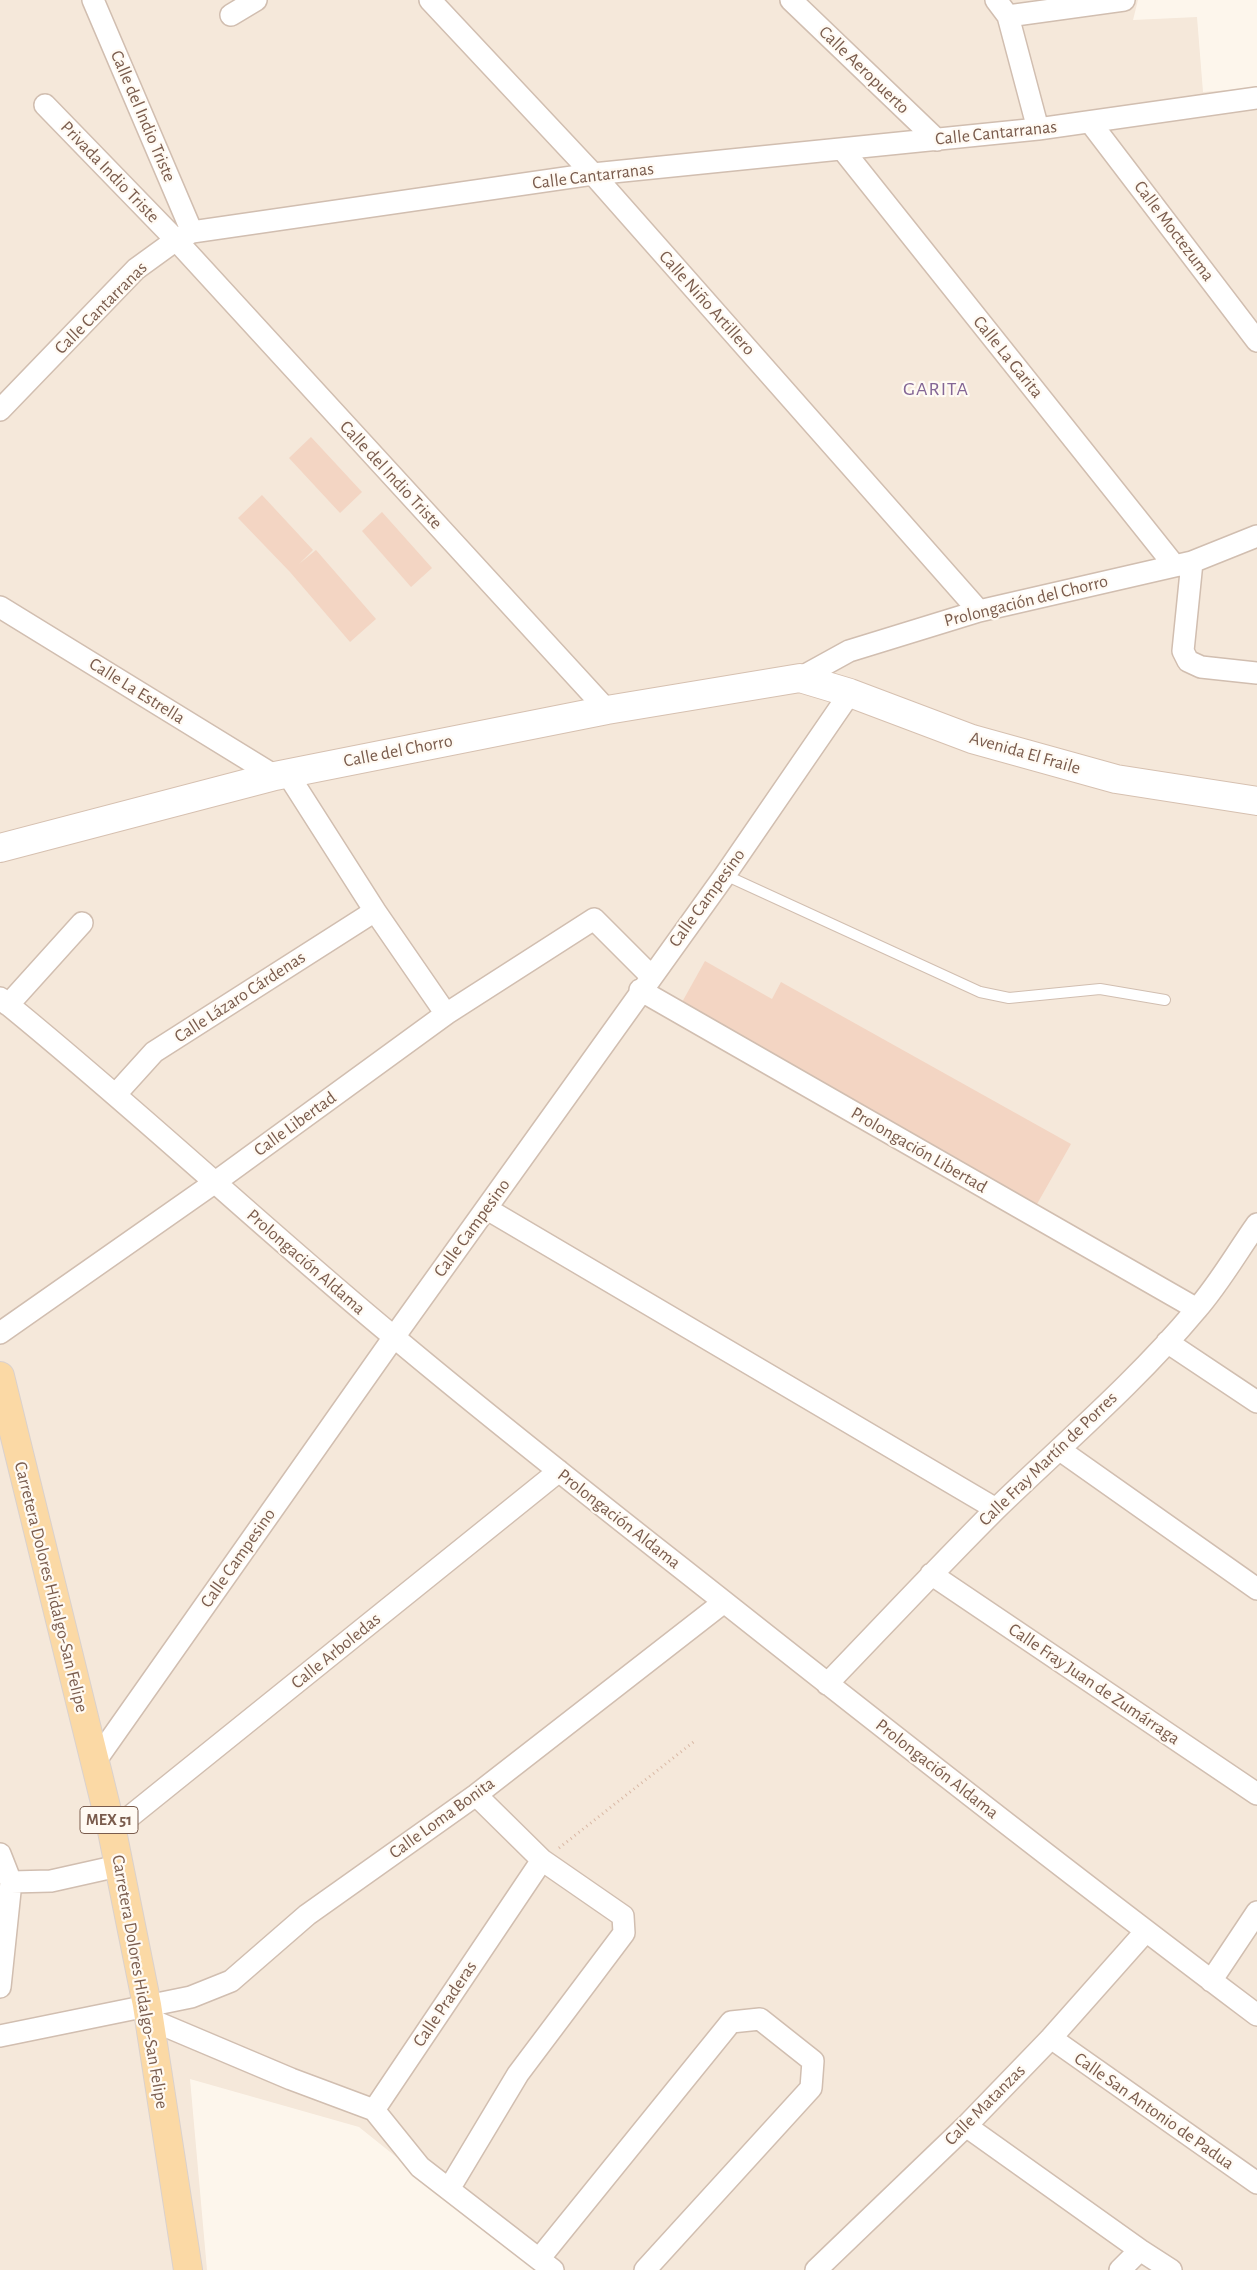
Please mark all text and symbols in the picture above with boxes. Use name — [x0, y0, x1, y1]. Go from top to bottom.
street label: Calle Aeropuerto — [814, 21, 914, 119]
street label: Calle del Indio Triste — [106, 47, 180, 185]
street label: Calle Cantarranas — [934, 116, 1058, 150]
street label: Privada Indio Triste — [56, 117, 164, 227]
street label: Calle Cantarranas — [531, 158, 655, 194]
street label: Calle Moctezuma — [1129, 176, 1219, 286]
street label: Calle Niño Artillero — [654, 246, 760, 360]
street label: Calle Cantarranas — [50, 257, 152, 359]
street label: Calle La Garita — [968, 312, 1048, 402]
district label: GARITA — [902, 377, 970, 401]
street label: Calle del Indio Triste — [335, 416, 447, 534]
street label: Prolongación del Chorro — [942, 570, 1110, 632]
street label: Calle La Estrella — [85, 653, 189, 729]
street label: Avenida El Fraile — [967, 727, 1083, 779]
street label: Calle del Chorro — [342, 730, 454, 772]
street label: Calle Campesino — [664, 845, 750, 951]
street label: Calle Lázaro Cárdenas — [170, 947, 310, 1047]
street label: Calle Libertad — [250, 1087, 340, 1161]
street label: Prolongación Libertad — [847, 1102, 991, 1198]
street label: Calle Campesino — [429, 1175, 515, 1281]
street label: Prolongación Aldama — [242, 1205, 370, 1319]
street label: Calle Fray Martín de Porres — [974, 1387, 1122, 1531]
street label: Carretera Dolores Hidalgo-San Felipe — [9, 1459, 93, 1715]
street label: Prolongación Aldama — [553, 1464, 685, 1574]
street label: Calle Campesino — [196, 1504, 280, 1612]
street label: Calle Arboledas — [287, 1608, 385, 1694]
street label: Calle Fray Juan de Zumárraga — [1004, 1618, 1184, 1750]
street label: Prolongación Aldama — [871, 1714, 1003, 1824]
street label: Calle Loma Bonita — [385, 1772, 499, 1864]
road number: MEX 51 — [80, 1806, 138, 1834]
street label: Carretera Dolores Hidalgo-San Felipe — [107, 1853, 173, 2111]
street label: Calle Praderas — [408, 1957, 482, 2051]
street label: Calle San Antonio de Padua — [1070, 2048, 1238, 2174]
street label: Calle Matanzas — [940, 2060, 1030, 2150]

